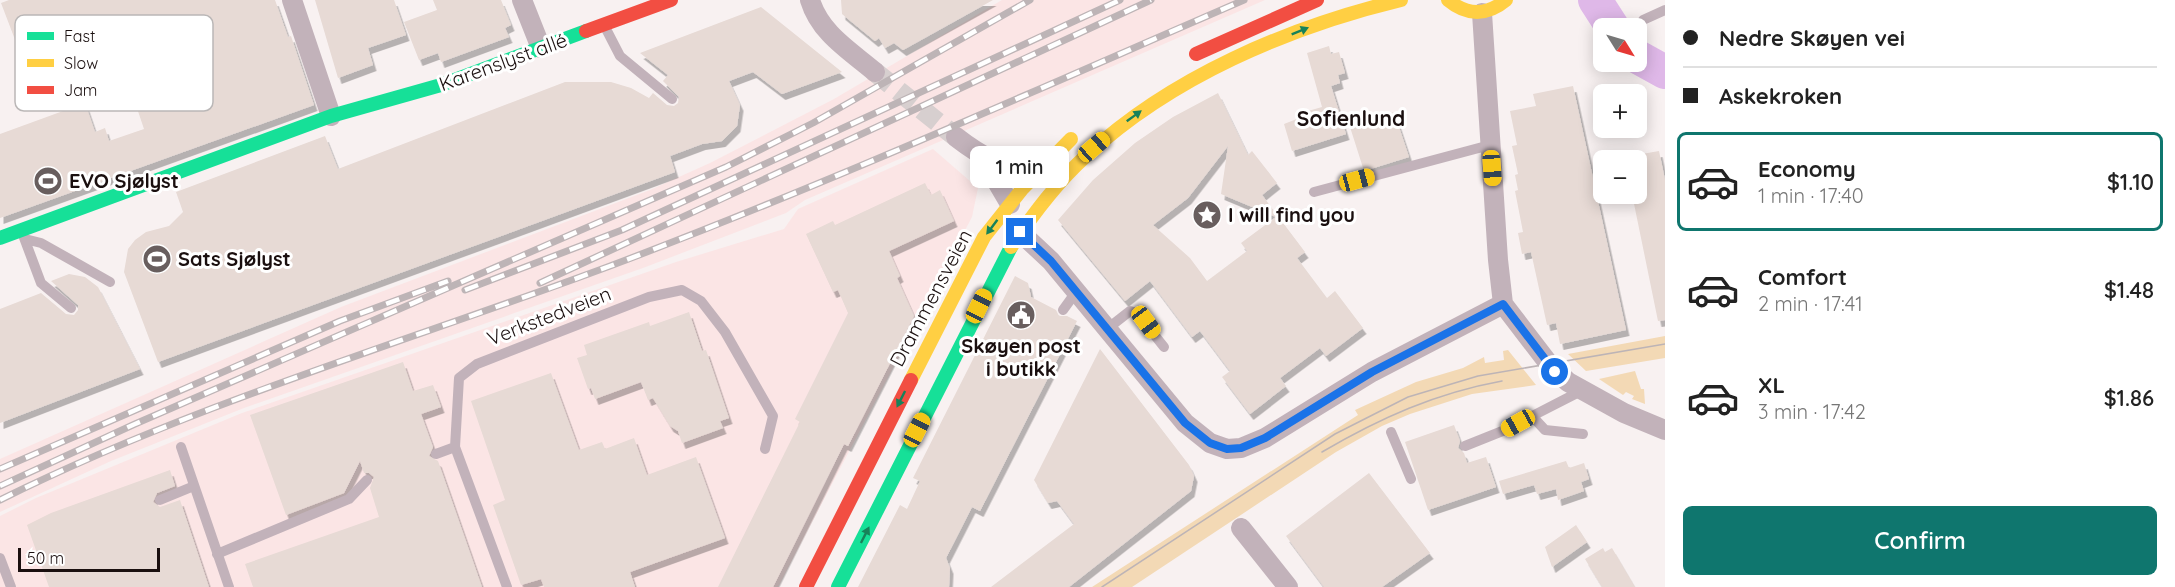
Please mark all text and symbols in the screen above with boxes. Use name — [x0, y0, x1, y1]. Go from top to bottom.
legend — [15, 15, 213, 111]
north arrow — [1593, 18, 1647, 72]
map controls — [1593, 18, 1647, 204]
text: Nedre Skøyen vei — [1719, 24, 1905, 52]
text: Fast — [64, 26, 95, 46]
one-way arrow — [1292, 26, 1310, 36]
street label: Karenslyst allé — [435, 27, 570, 96]
text: Slow — [64, 53, 98, 73]
text: Jam — [64, 80, 97, 100]
text: Askekroken — [1719, 82, 1842, 110]
button: + — [1593, 84, 1647, 138]
district label: Sofienlund — [1297, 105, 1405, 131]
one-way arrow — [1126, 110, 1141, 122]
car — [1075, 128, 1113, 166]
callout: 1 min — [970, 145, 1070, 187]
car — [1482, 149, 1502, 187]
button: − — [1593, 150, 1647, 204]
text: 1 min — [996, 154, 1043, 179]
icon: car — [1686, 155, 1740, 209]
text: Economy — [1758, 155, 1856, 183]
sports icon: EVO Sjølyst — [32, 165, 64, 197]
car — [1337, 167, 1377, 193]
place label: EVO Sjølyst — [69, 168, 179, 193]
text: $1.10 — [2107, 168, 2154, 196]
text: 1 min · 17:40 — [1758, 183, 1864, 208]
place icon: I will find you — [1191, 199, 1223, 231]
place label: I will find you — [1228, 202, 1355, 227]
route end — [1006, 218, 1033, 245]
one-way arrow — [985, 219, 998, 235]
street label: Drammensveien — [884, 225, 977, 371]
sports icon: Sats Sjølyst — [141, 243, 173, 275]
place label: Sats Sjølyst — [178, 246, 291, 271]
icon: car — [1686, 263, 1740, 317]
text: Comfort — [1758, 263, 1847, 291]
text: $1.48 — [2104, 276, 2154, 304]
street label: Verkstedveien — [483, 280, 614, 351]
car — [963, 286, 995, 326]
text: 2 min · 17:41 — [1758, 291, 1863, 316]
public building icon: Skøyen post i butikk — [1005, 299, 1037, 331]
car — [1128, 302, 1164, 342]
place label: Skøyen post i butikk — [961, 333, 1081, 381]
route start — [1541, 358, 1568, 385]
icon: car — [1686, 371, 1740, 425]
text: XL — [1758, 371, 1785, 399]
text: $1.86 — [2104, 384, 2154, 412]
one-way arrow — [896, 391, 906, 408]
text: 3 min · 17:42 — [1758, 399, 1866, 424]
car — [1498, 406, 1538, 440]
car — [901, 410, 933, 450]
button: Confirm — [1683, 506, 2157, 575]
one-way arrow — [860, 526, 869, 543]
scale bar — [18, 545, 160, 572]
text: 50 m — [27, 548, 64, 568]

